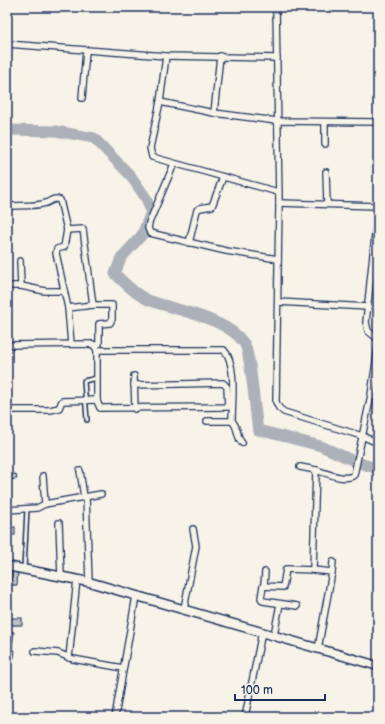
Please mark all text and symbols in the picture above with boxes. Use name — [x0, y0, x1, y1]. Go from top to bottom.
scale bar — [235, 676, 325, 702]
text: 100 m — [241, 683, 273, 698]

